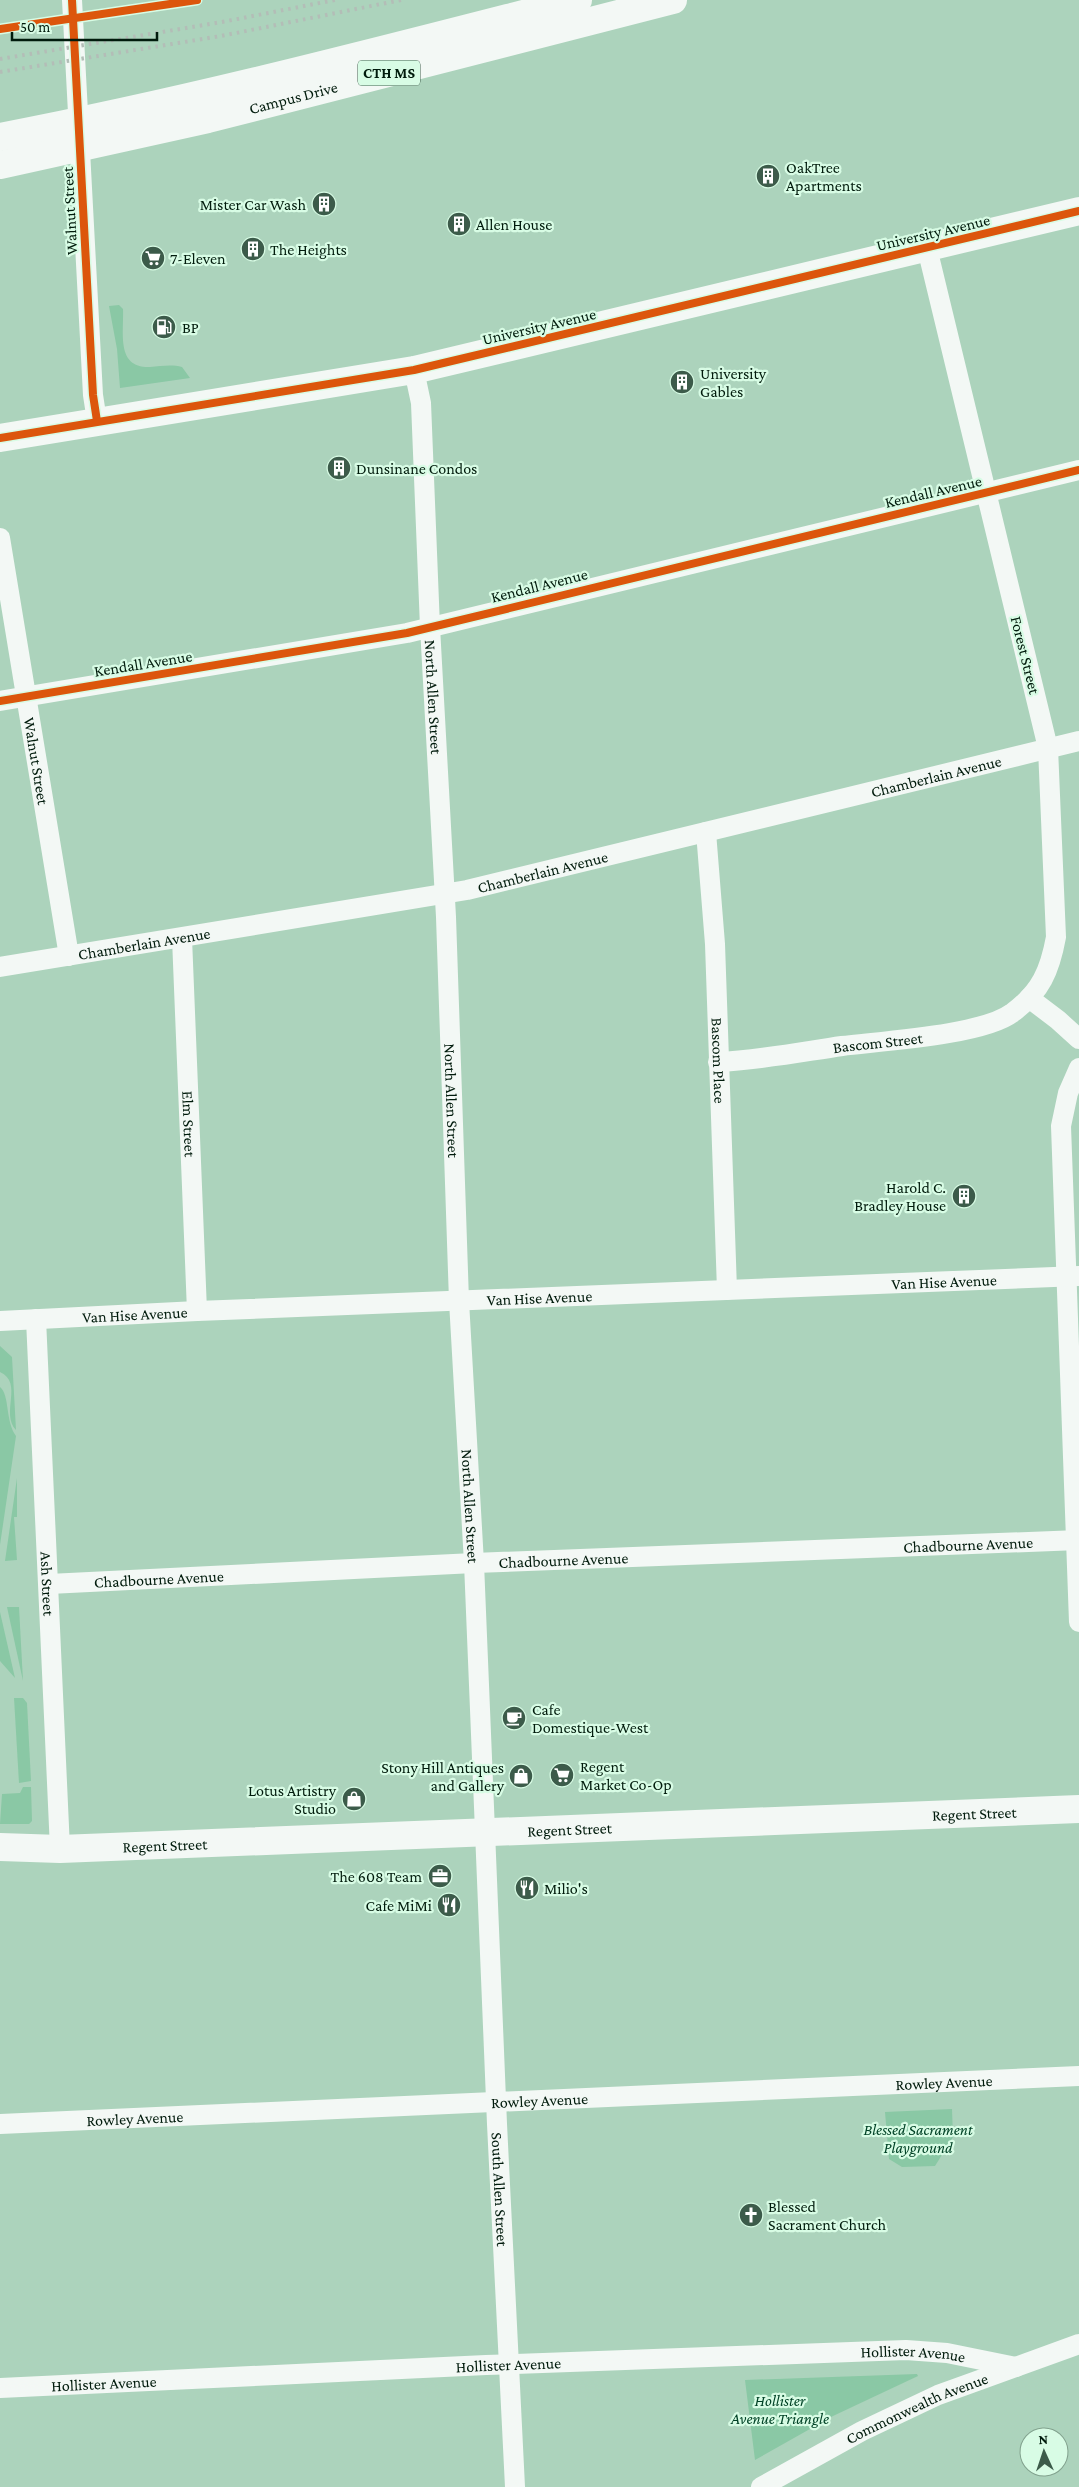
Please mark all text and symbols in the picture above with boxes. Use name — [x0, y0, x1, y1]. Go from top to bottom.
scale bar — [12, 10, 158, 42]
text: 50 m — [20, 19, 50, 35]
road number: CTH MS — [358, 60, 420, 86]
street label: Campus Drive — [247, 78, 339, 117]
place label: OakTree Apartments — [786, 159, 862, 195]
building icon: OakTree Apartments — [755, 163, 781, 189]
street label: Walnut Street — [59, 166, 80, 256]
building icon: Mister Car Wash — [311, 191, 337, 217]
place label: Mister Car Wash — [200, 196, 306, 213]
building icon: Allen House — [446, 211, 472, 237]
street label: University Avenue — [875, 211, 992, 255]
place label: Allen House — [476, 216, 552, 233]
building icon: The Heights — [240, 236, 266, 262]
place label: The Heights — [270, 241, 347, 259]
supermarket icon: 7-Eleven — [140, 245, 166, 271]
place label: 7-Eleven — [170, 250, 226, 267]
street label: University Avenue — [481, 305, 598, 349]
fuel station icon: BP — [151, 314, 177, 340]
place label: BP — [182, 319, 199, 336]
place label: University Gables — [700, 365, 767, 400]
building icon: University Gables — [669, 369, 695, 395]
building icon: Dunsinane Condos — [326, 455, 352, 481]
place label: Dunsinane Condos — [356, 460, 477, 477]
street label: Kendall Avenue — [883, 472, 983, 511]
street label: Kendall Avenue — [489, 565, 589, 606]
street label: Forest Street — [1008, 614, 1044, 697]
street label: North Allen Street — [422, 639, 445, 755]
street label: Kendall Avenue — [93, 647, 193, 680]
street label: Walnut Street — [21, 716, 52, 807]
street label: Chamberlain Avenue — [869, 752, 1003, 800]
street label: Chamberlain Avenue — [476, 848, 610, 896]
street label: Chamberlain Avenue — [77, 924, 211, 963]
street label: Bascom Place — [709, 1017, 729, 1104]
street label: Bascom Street — [832, 1029, 924, 1056]
street label: North Allen Street — [441, 1043, 462, 1159]
street label: Elm Street — [179, 1090, 199, 1158]
place label: Harold C. Bradley House — [854, 1179, 946, 1215]
building icon: Harold C. Bradley House — [951, 1183, 977, 1209]
street label: Van Hise Avenue — [891, 1271, 997, 1292]
street label: Van Hise Avenue — [486, 1287, 593, 1308]
street label: Van Hise Avenue — [82, 1303, 188, 1326]
street label: North Allen Street — [458, 1448, 482, 1564]
street label: Chadbourne Avenue — [903, 1534, 1033, 1556]
street label: Chadbourne Avenue — [498, 1549, 629, 1571]
street label: Ash Street — [38, 1551, 57, 1617]
street label: Chadbourne Avenue — [94, 1567, 224, 1591]
place label: Cafe Domestique-West — [532, 1701, 649, 1737]
cafe icon: Cafe Domestique-West — [501, 1705, 527, 1731]
place label: Regent Market Co-Op — [580, 1758, 672, 1794]
place label: Stony Hill Antiques and Gallery — [381, 1759, 505, 1795]
supermarket icon: Regent Market Co-Op — [549, 1762, 575, 1788]
shop icon: Stony Hill Antiques and Gallery — [508, 1763, 534, 1789]
place label: Lotus Artistry Studio — [248, 1782, 337, 1817]
shop icon: Lotus Artistry Studio — [341, 1786, 367, 1812]
street label: Regent Street — [932, 1803, 1018, 1824]
street label: Regent Street — [527, 1819, 613, 1840]
street label: Regent Street — [122, 1835, 208, 1856]
office icon: The 608 Team — [427, 1863, 453, 1889]
place label: The 608 Team — [331, 1868, 422, 1885]
restaurant icon: Milio's — [514, 1875, 540, 1901]
place label: Milio's — [544, 1880, 588, 1897]
restaurant icon: Cafe MiMi — [436, 1892, 462, 1918]
place label: Cafe MiMi — [366, 1897, 432, 1914]
street label: Rowley Avenue — [895, 2072, 993, 2093]
street label: Rowley Avenue — [491, 2090, 588, 2111]
street label: Rowley Avenue — [86, 2108, 184, 2129]
park label: Blessed Sacrament Playground — [863, 2121, 973, 2157]
street label: South Allen Street — [488, 2132, 511, 2248]
place label: Blessed Sacrament Church — [768, 2198, 887, 2233]
church icon: Blessed Sacrament Church — [738, 2202, 764, 2228]
street label: Hollister Avenue — [860, 2342, 967, 2366]
street label: Hollister Avenue — [455, 2354, 561, 2375]
street label: Commonwealth Avenue — [843, 2370, 990, 2447]
street label: Hollister Avenue — [51, 2373, 157, 2395]
park label: Hollister Avenue Triangle — [730, 2392, 829, 2428]
north arrow — [1019, 2427, 1069, 2477]
text: N — [1038, 2431, 1049, 2447]

